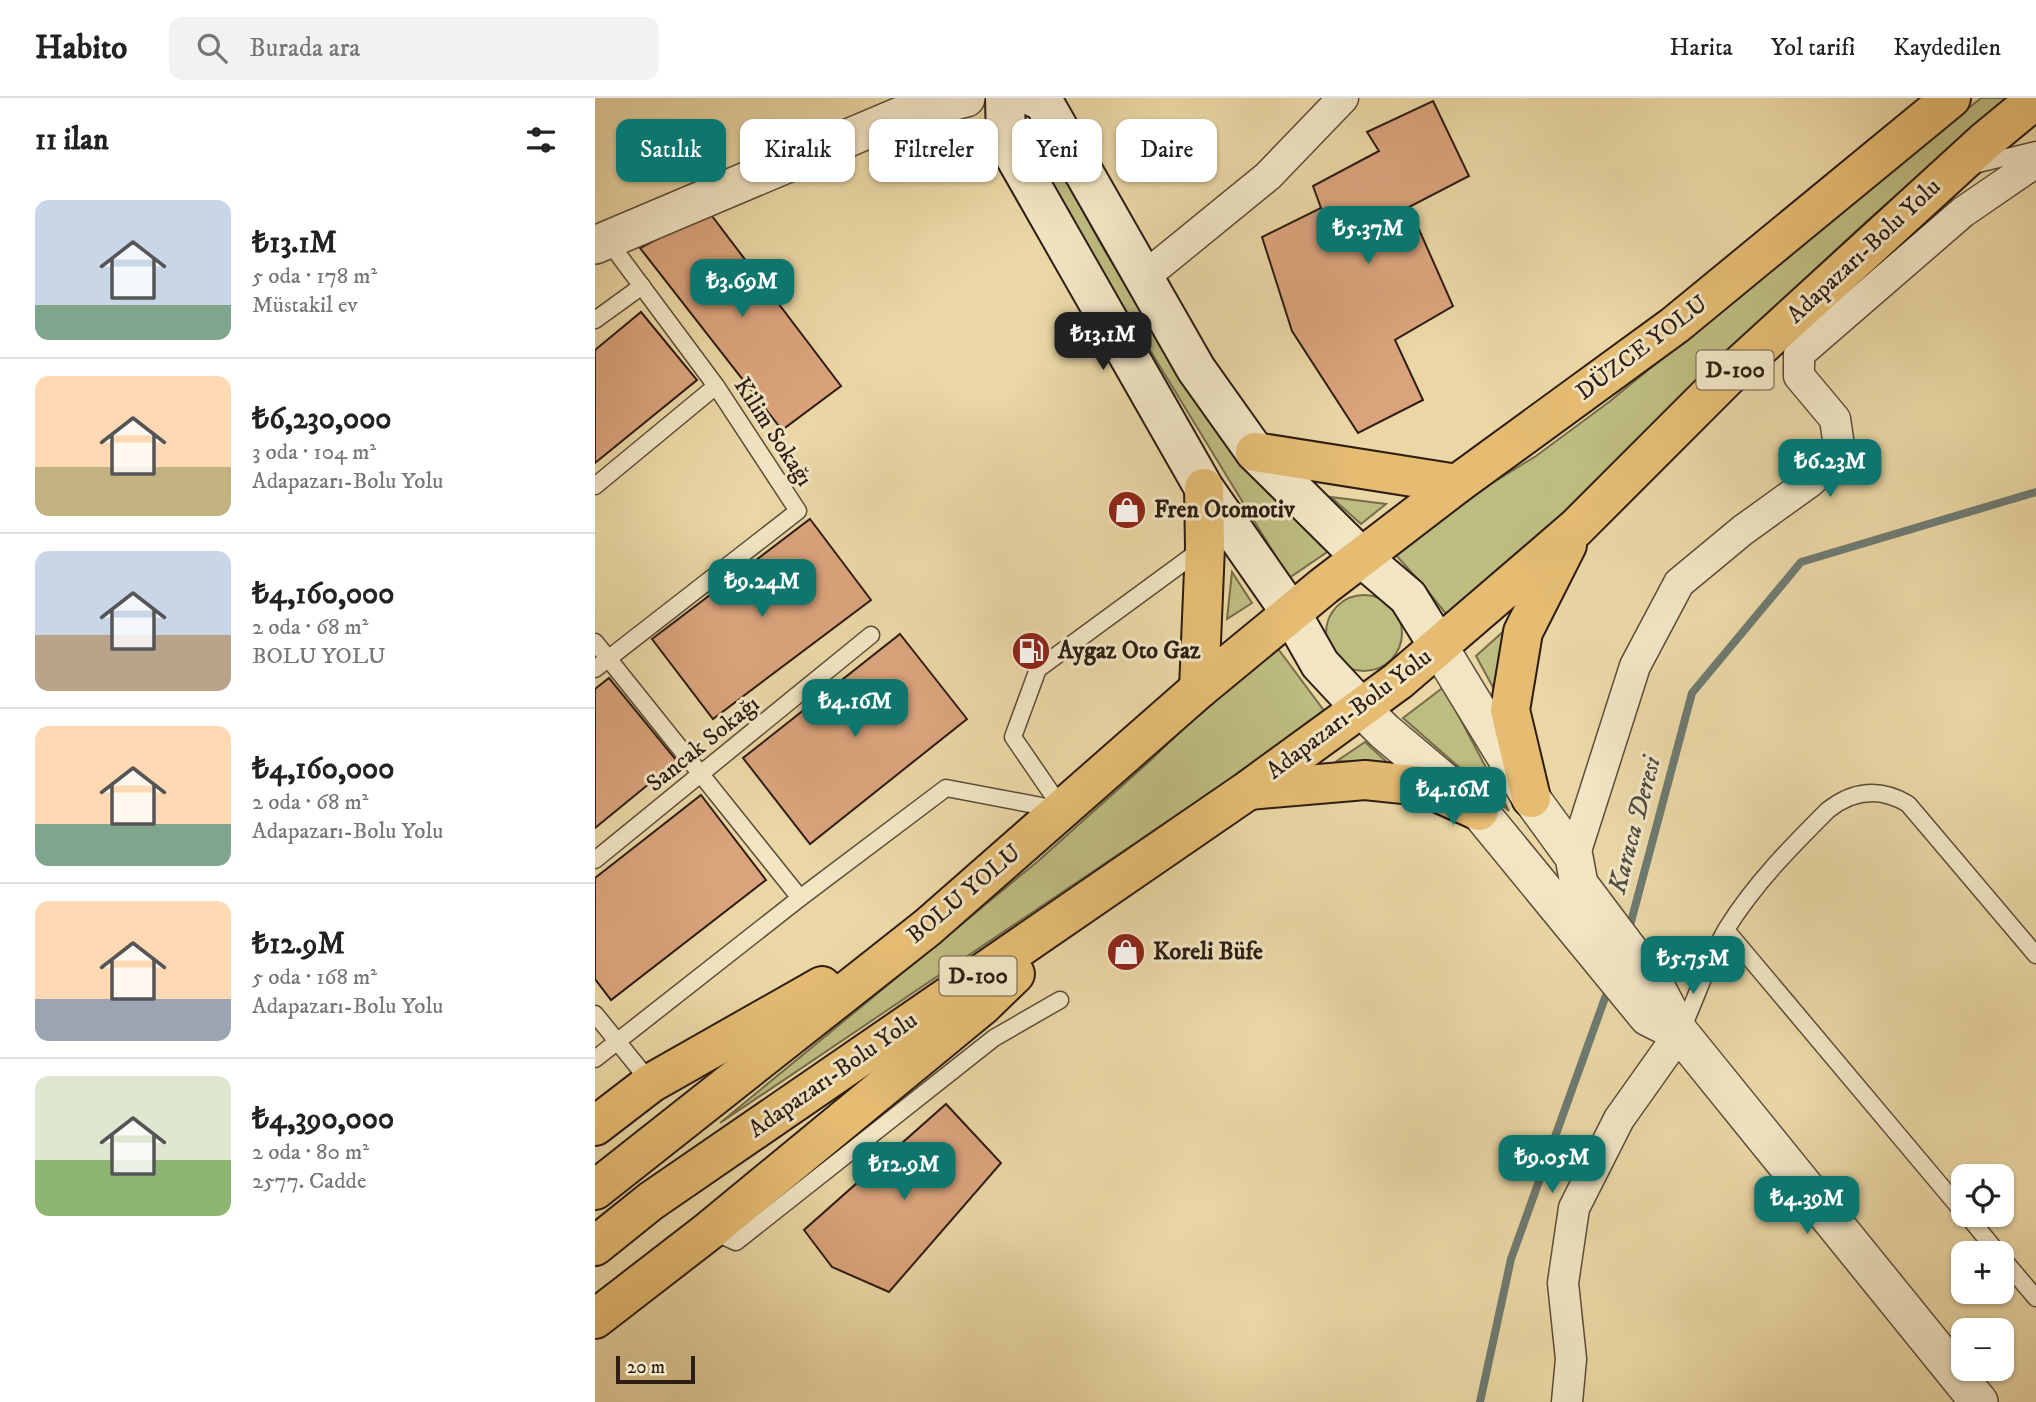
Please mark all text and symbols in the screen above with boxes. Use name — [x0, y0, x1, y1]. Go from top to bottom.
search box — [169, 17, 659, 80]
text: Habito — [35, 28, 127, 69]
icon: search — [193, 29, 231, 67]
text: Burada ara — [249, 32, 360, 65]
text: Harita — [1669, 33, 1733, 63]
text: Yol tarifi — [1771, 33, 1855, 63]
text: Kaydedilen — [1893, 33, 2001, 63]
chip: Satılık — [616, 119, 726, 182]
chip: Kiralık — [740, 119, 855, 182]
chip: Filtreler — [869, 119, 998, 182]
chip: Yeni — [1012, 119, 1102, 182]
chip: Daire — [1116, 119, 1217, 182]
icon: filters — [522, 121, 560, 159]
text: 11 ilan — [35, 122, 109, 159]
street label: Adapazarı-Bolu Yolu — [1781, 172, 1947, 330]
pin: ₺5.37M — [1311, 206, 1425, 266]
text: ₺5.37M — [1332, 214, 1404, 243]
text: ₺13.1M — [252, 225, 337, 262]
icon: home — [91, 228, 175, 312]
pin: ₺3.69M — [685, 260, 799, 319]
text: 5 oda · 178 m² — [252, 262, 377, 291]
text: ₺3.69M — [706, 267, 778, 296]
street label: DÜZCE YOLU — [1570, 289, 1714, 407]
text: Müstakil ev — [252, 291, 358, 320]
pin: ₺13.1M — [1046, 313, 1160, 372]
text: ₺13.1M — [1070, 320, 1136, 349]
road number: D-100 — [1697, 350, 1773, 390]
street label: Kilim Sokağı — [727, 372, 819, 492]
text: ₺6,230,000 — [252, 401, 391, 438]
icon: home — [91, 404, 175, 488]
text: 3 oda · 104 m² — [252, 438, 376, 467]
pin: ₺6.23M — [1773, 440, 1887, 499]
text: ₺6.23M — [1794, 447, 1866, 476]
text: Adapazarı-Bolu Yolu — [252, 467, 443, 496]
shop icon: Fren Otomotiv — [1106, 489, 1148, 531]
place label: Fren Otomotiv — [1154, 495, 1296, 525]
pin: ₺9.24M — [705, 560, 819, 619]
text: ₺9.24M — [724, 567, 800, 596]
text: ₺4,160,000 — [252, 576, 394, 613]
icon: home — [91, 579, 175, 663]
text: 2 oda · 68 m² — [252, 613, 369, 642]
fuel station icon: Aygaz Oto Gaz — [1010, 630, 1052, 672]
place label: Aygaz Oto Gaz — [1057, 636, 1201, 666]
text: BOLU YOLU — [252, 642, 386, 671]
street label: Adapazarı-Bolu Yolu — [1260, 642, 1438, 786]
pin: ₺4.16M — [798, 680, 912, 739]
text: ₺4.16M — [818, 687, 892, 716]
street label: Sancak Sokağı — [640, 689, 766, 799]
text: ₺4,160,000 — [252, 751, 394, 788]
water label: Karaca Deresi — [1601, 751, 1670, 898]
icon: home — [91, 754, 175, 838]
pin: ₺4.16M — [1396, 768, 1510, 827]
text: ₺4.16M — [1416, 775, 1490, 804]
text: 2 oda · 68 m² — [252, 788, 369, 817]
text: Adapazarı-Bolu Yolu — [252, 817, 443, 846]
street label: BOLU YOLU — [901, 838, 1027, 950]
text: ₺12.9M — [252, 926, 345, 963]
icon: home — [91, 929, 175, 1013]
shop icon: Koreli Büfe — [1105, 931, 1147, 973]
pin: ₺5.75M — [1636, 936, 1750, 996]
place label: Koreli Büfe — [1153, 937, 1263, 967]
text: ₺5.75M — [1657, 944, 1729, 973]
road number: D-100 — [939, 956, 1017, 996]
text: 5 oda · 168 m² — [252, 963, 377, 992]
text: Adapazarı-Bolu Yolu — [252, 992, 443, 1021]
street label: Adapazarı-Bolu Yolu — [743, 1005, 923, 1145]
text: ₺4,390,000 — [252, 1101, 394, 1138]
icon: home — [91, 1104, 175, 1188]
pin: ₺9.05M — [1495, 1136, 1609, 1195]
text: 2 oda · 80 m² — [252, 1138, 369, 1167]
pin: ₺12.9M — [847, 1142, 961, 1202]
text: ₺9.05M — [1515, 1143, 1589, 1172]
text: ₺12.9M — [868, 1150, 940, 1179]
map controls — [1951, 1164, 2014, 1381]
button: locate — [1951, 1164, 2014, 1227]
text: 2577. Cadde — [252, 1167, 367, 1196]
pin: ₺4.39M — [1750, 1176, 1864, 1236]
text: ₺4.39M — [1770, 1184, 1844, 1213]
button: + — [1951, 1241, 2014, 1304]
button: − — [1951, 1318, 2014, 1381]
scale bar — [616, 1353, 695, 1385]
text: 20 m — [627, 1356, 665, 1379]

